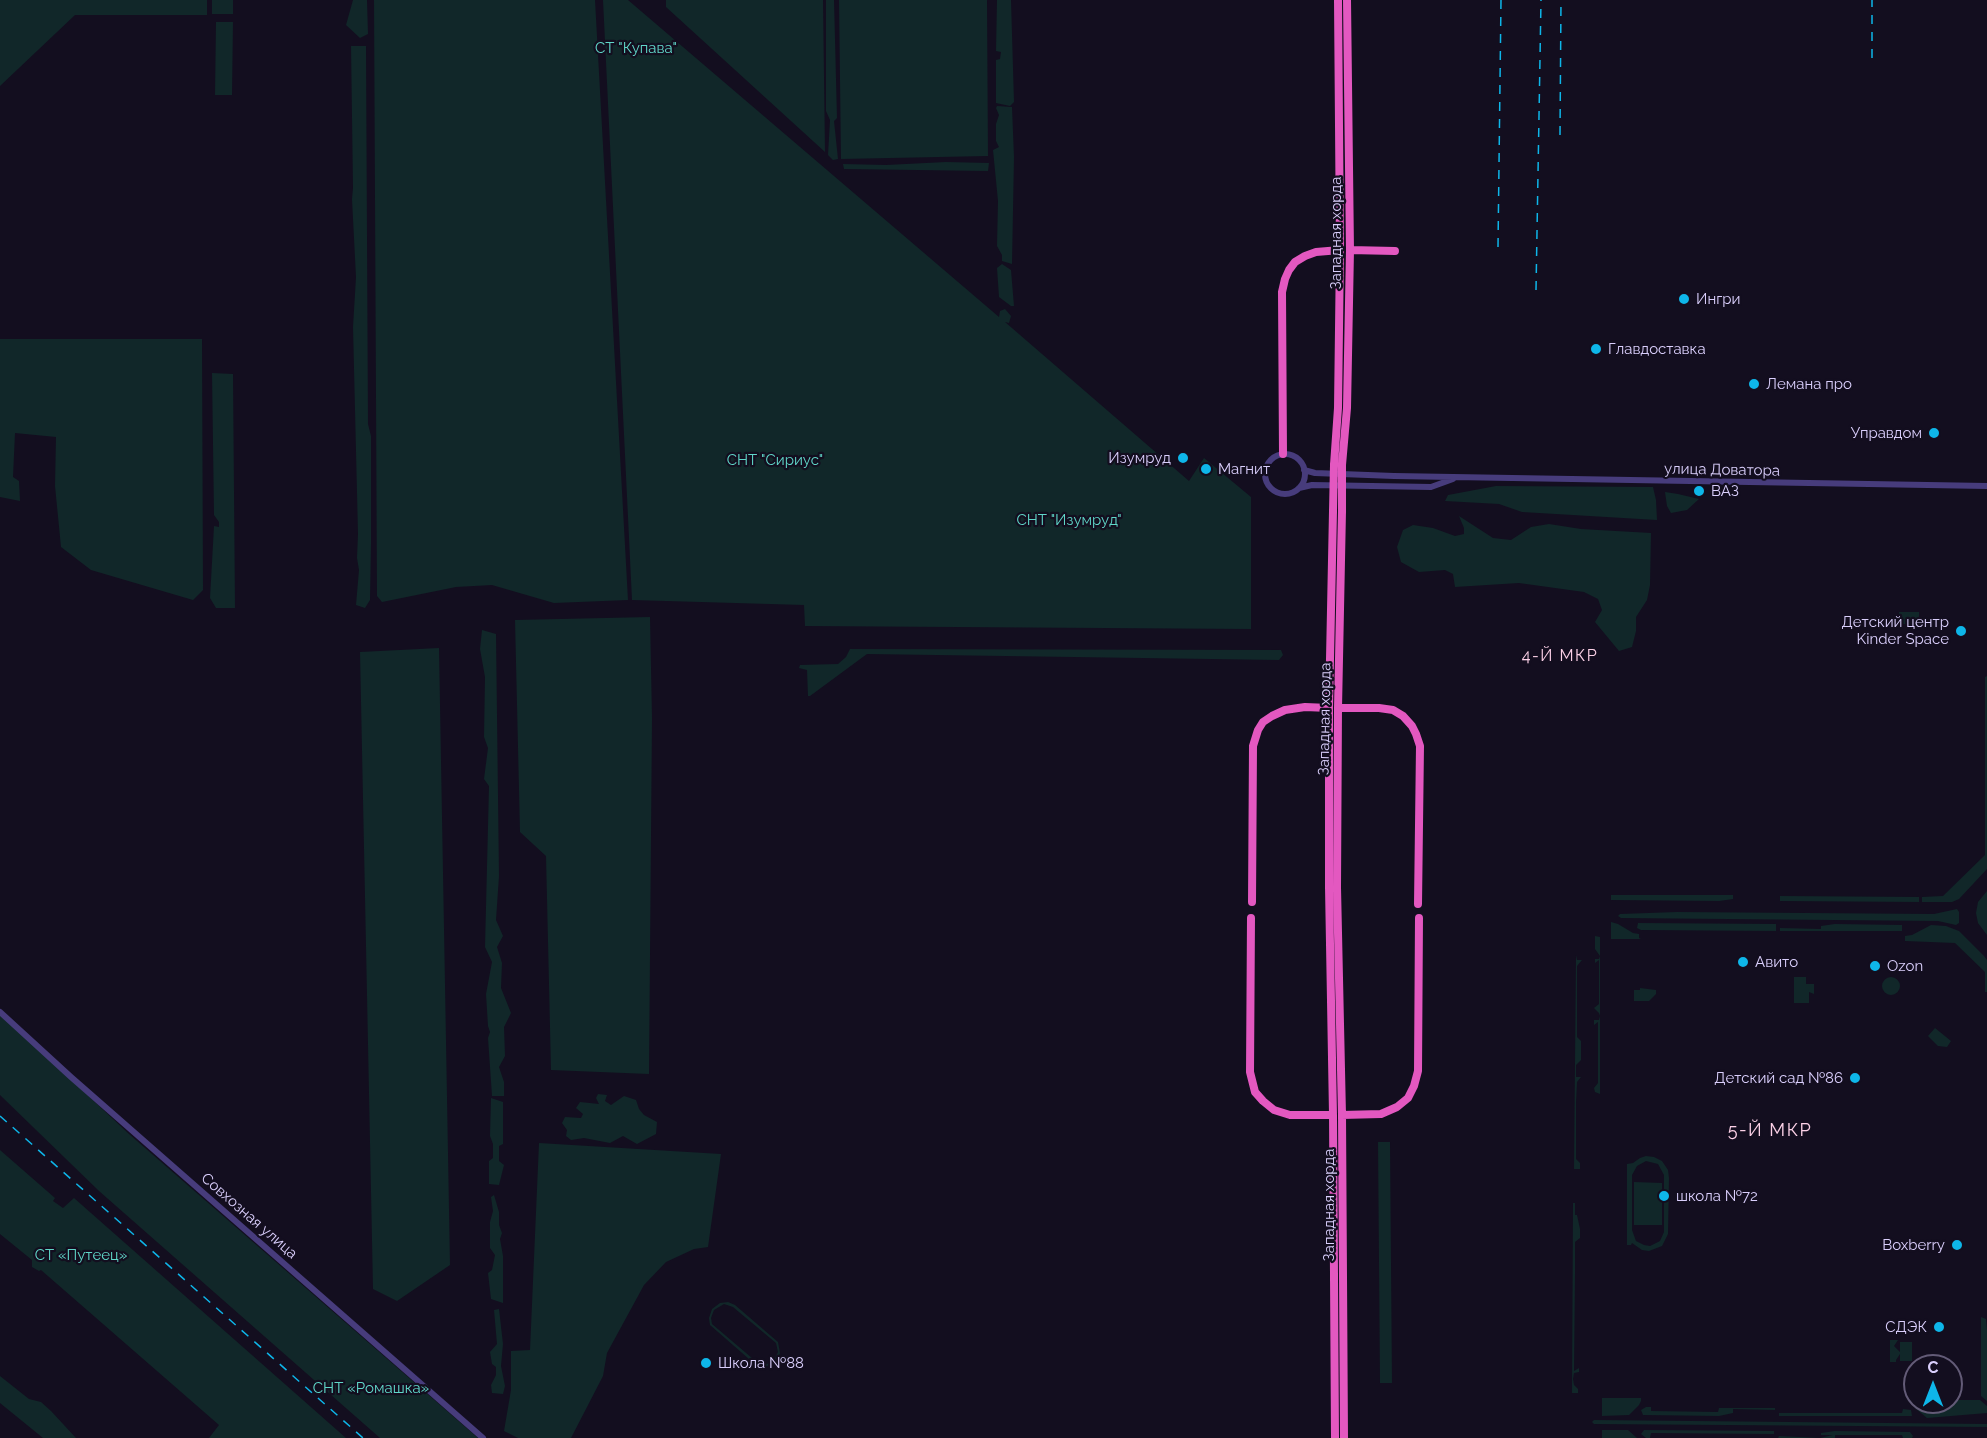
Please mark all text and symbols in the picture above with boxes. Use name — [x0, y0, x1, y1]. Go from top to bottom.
park label: СТ "Купава" — [595, 39, 677, 57]
street label: Западная хорда — [1327, 177, 1345, 289]
place label: Ингри — [1696, 290, 1740, 308]
marker: Ингри — [1677, 292, 1691, 306]
place label: Главдоставка — [1608, 340, 1706, 358]
marker: Главдоставка — [1589, 342, 1603, 356]
place label: Лемана про — [1766, 375, 1852, 393]
marker: Лемана про — [1747, 377, 1761, 391]
place label: Управдом — [1851, 424, 1922, 442]
marker: Управдом — [1927, 426, 1941, 440]
place label: Изумруд — [1108, 449, 1171, 467]
park label: СНТ "Сириус" — [727, 451, 823, 469]
marker: Изумруд — [1176, 451, 1190, 465]
place label: Магнит — [1218, 460, 1270, 478]
street label: улица Доватора — [1664, 460, 1780, 480]
marker: Магнит — [1199, 462, 1213, 476]
place label: ВАЗ — [1711, 482, 1739, 500]
marker: ВАЗ — [1692, 484, 1706, 498]
park label: СНТ "Изумруд" — [1016, 511, 1122, 529]
place label: Детский центр Kinder Space — [1841, 613, 1949, 648]
marker: Детский центр Kinder Space — [1954, 624, 1968, 638]
district label: 4-Й МКР — [1522, 646, 1598, 666]
street label: Западная хорда — [1315, 662, 1335, 776]
place label: Авито — [1755, 953, 1798, 971]
marker: Авито — [1736, 955, 1750, 969]
place label: Ozon — [1887, 957, 1923, 975]
marker: Ozon — [1868, 959, 1882, 973]
place label: Детский сад №86 — [1714, 1069, 1843, 1087]
marker: Детский сад №86 — [1848, 1071, 1862, 1085]
district label: 5-Й МКР — [1728, 1120, 1812, 1142]
street label: Западная хорда — [1320, 1149, 1338, 1261]
street label: Совхозная улица — [197, 1169, 301, 1263]
place label: школа №72 — [1676, 1187, 1758, 1205]
marker: школа №72 — [1657, 1189, 1671, 1203]
place label: Boxberry — [1882, 1236, 1945, 1254]
marker: Boxberry — [1950, 1238, 1964, 1252]
park label: СТ «Путеец» — [35, 1246, 127, 1264]
place label: СДЭК — [1885, 1318, 1927, 1336]
marker: СДЭК — [1932, 1320, 1946, 1334]
place label: Школа №88 — [718, 1354, 804, 1372]
north arrow — [1903, 1354, 1963, 1414]
marker: Школа №88 — [699, 1356, 713, 1370]
text: С — [1928, 1358, 1938, 1377]
park label: СНТ «Ромашка» — [313, 1379, 429, 1397]

